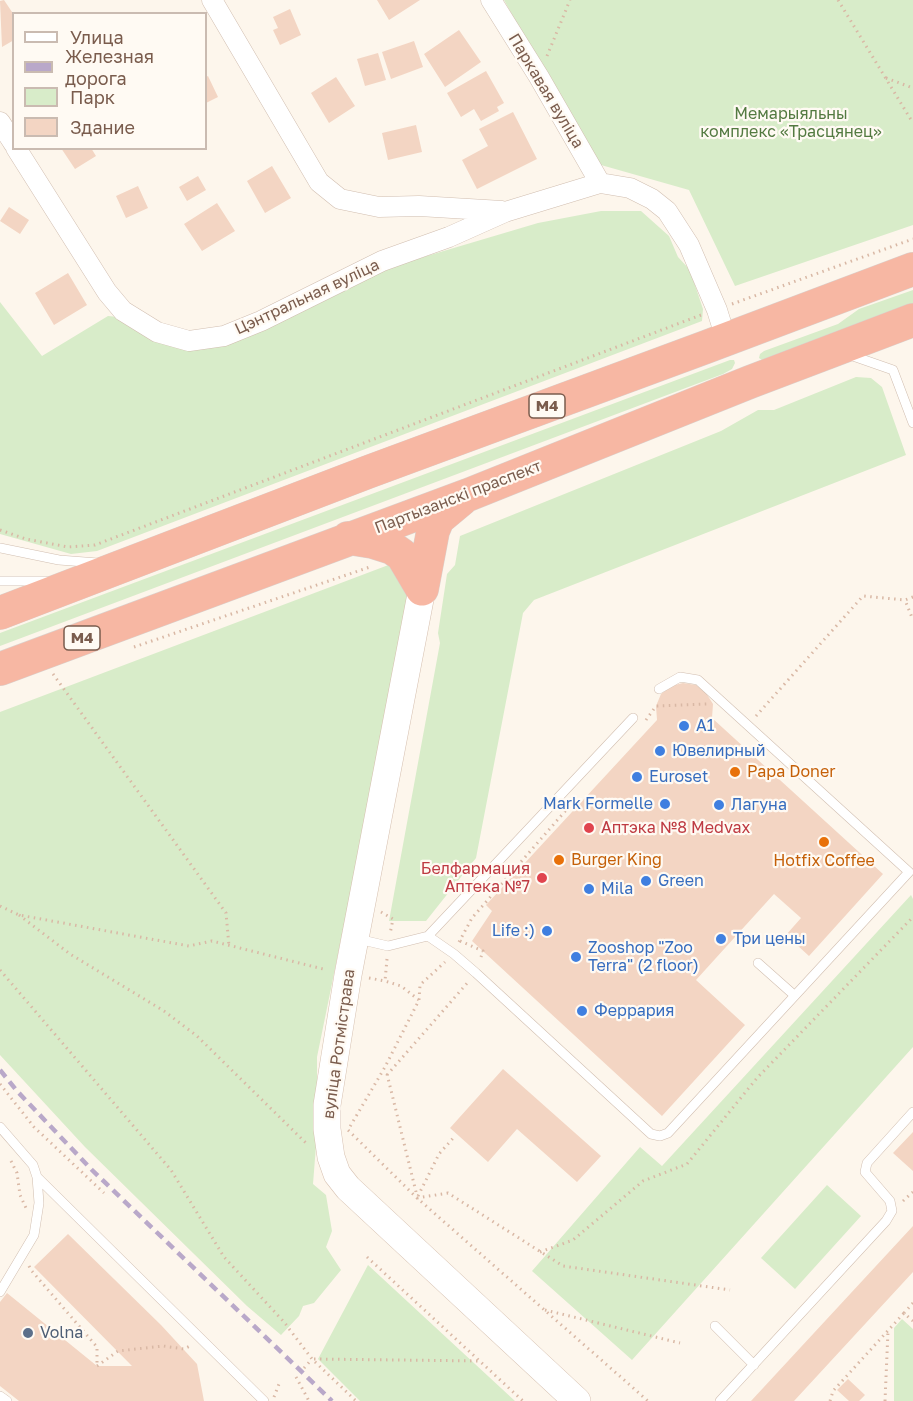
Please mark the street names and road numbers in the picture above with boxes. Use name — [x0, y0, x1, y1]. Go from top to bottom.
street label: Паркавая вуліца — [504, 30, 588, 152]
street label: Цэнтральная вуліца — [232, 255, 382, 339]
road number: М4 — [529, 394, 565, 418]
street label: Партызанскі праспект — [372, 456, 544, 538]
road number: М4 — [64, 626, 100, 650]
street label: вуліца Ротмістрава — [319, 968, 359, 1120]

